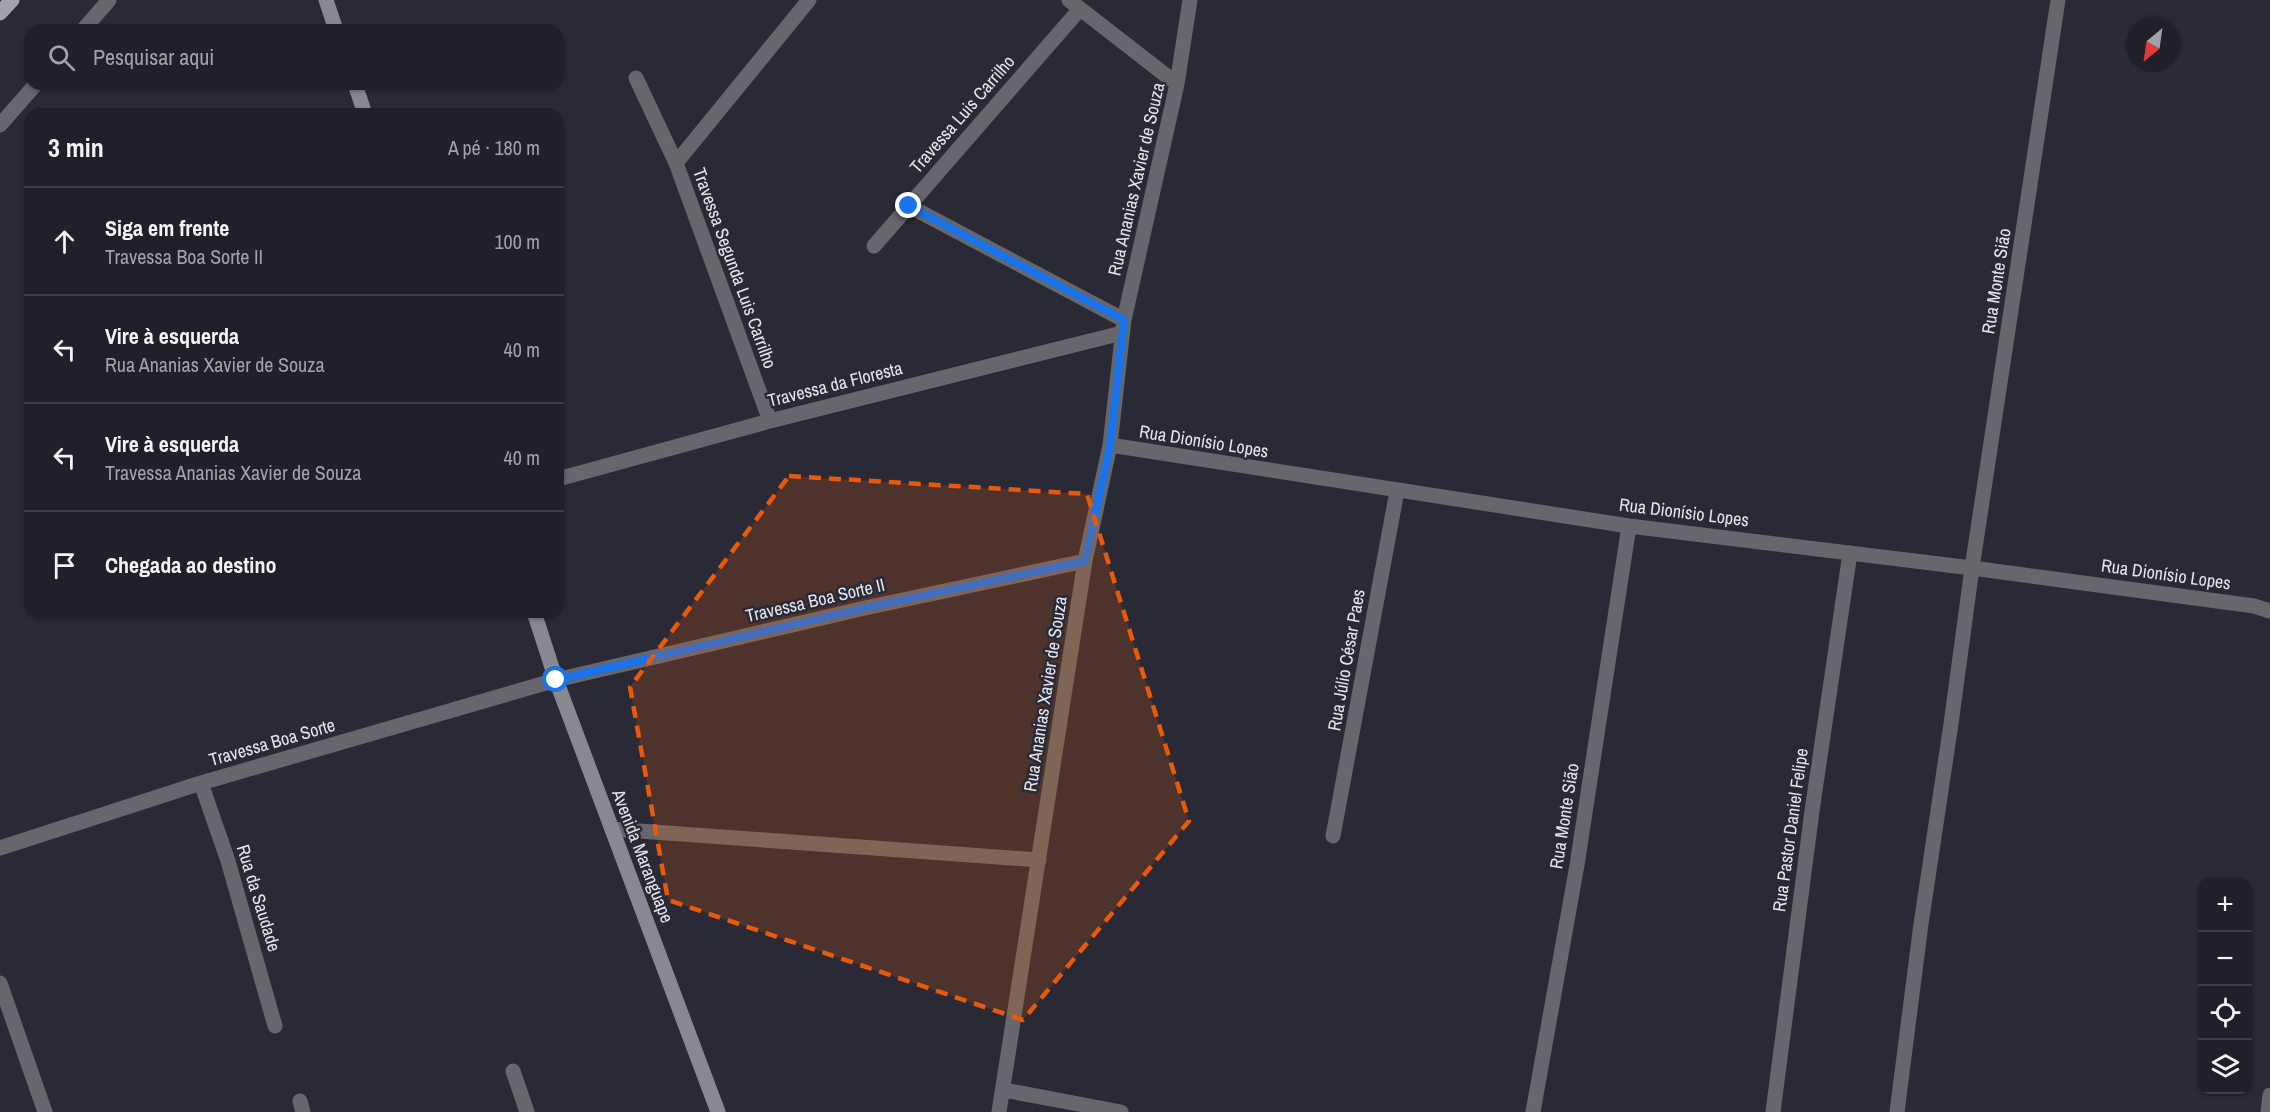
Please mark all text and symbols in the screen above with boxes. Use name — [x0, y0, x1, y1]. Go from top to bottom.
north arrow — [2126, 18, 2180, 72]
search box — [24, 24, 564, 90]
icon: search — [45, 41, 78, 74]
text: Pesquisar aqui — [93, 42, 214, 72]
street label: Travessa Luis Carrilho — [904, 50, 1020, 178]
street label: Rua Ananias Xavier de Souza — [1102, 80, 1170, 278]
text: 3 min — [48, 130, 104, 165]
text: A pé · 180 m — [448, 134, 540, 161]
street label: Travessa Segunda Luis Carrilho — [687, 164, 783, 372]
route end — [895, 192, 921, 218]
text: Siga em frente — [105, 213, 229, 243]
icon: ahead — [48, 225, 81, 258]
street label: Rua Monte Sião — [1975, 226, 2017, 336]
text: 100 m — [494, 228, 540, 255]
text: Travessa Boa Sorte II — [105, 243, 263, 270]
text: Vire à esquerda — [105, 321, 239, 351]
icon: left — [48, 333, 81, 366]
text: 40 m — [504, 336, 540, 363]
text: Rua Ananias Xavier de Souza — [105, 351, 325, 378]
street label: Travessa da Floresta — [765, 355, 905, 413]
street label: Rua Dionísio Lopes — [1138, 418, 1270, 464]
text: Vire à esquerda — [105, 429, 239, 459]
icon: left — [48, 441, 81, 474]
text: 40 m — [504, 444, 540, 471]
text: Travessa Ananias Xavier de Souza — [105, 459, 361, 486]
street label: Rua Dionísio Lopes — [1618, 492, 1750, 532]
icon: arrive — [48, 549, 81, 582]
text: Chegada ao destino — [105, 550, 276, 580]
street label: Rua Dionísio Lopes — [2100, 553, 2232, 595]
street label: Travessa Boa Sorte II — [743, 572, 887, 628]
street label: Rua Júlio César Paes — [1321, 587, 1371, 733]
street label: Rua Ananias Xavier de Souza — [1017, 594, 1073, 794]
route start — [542, 666, 568, 692]
street label: Travessa Boa Sorte — [206, 712, 338, 772]
street label: Rua Pastor Daniel Felipe — [1766, 747, 1814, 913]
street label: Rua Monte Sião — [1543, 761, 1585, 871]
street label: Avenida Maranguape — [606, 785, 680, 926]
street label: Rua da Saudade — [231, 841, 287, 955]
map controls — [2198, 878, 2252, 1094]
button: + — [2198, 878, 2252, 932]
button: − — [2198, 932, 2252, 986]
button: locate — [2198, 986, 2252, 1040]
button: layers — [2198, 1040, 2252, 1094]

